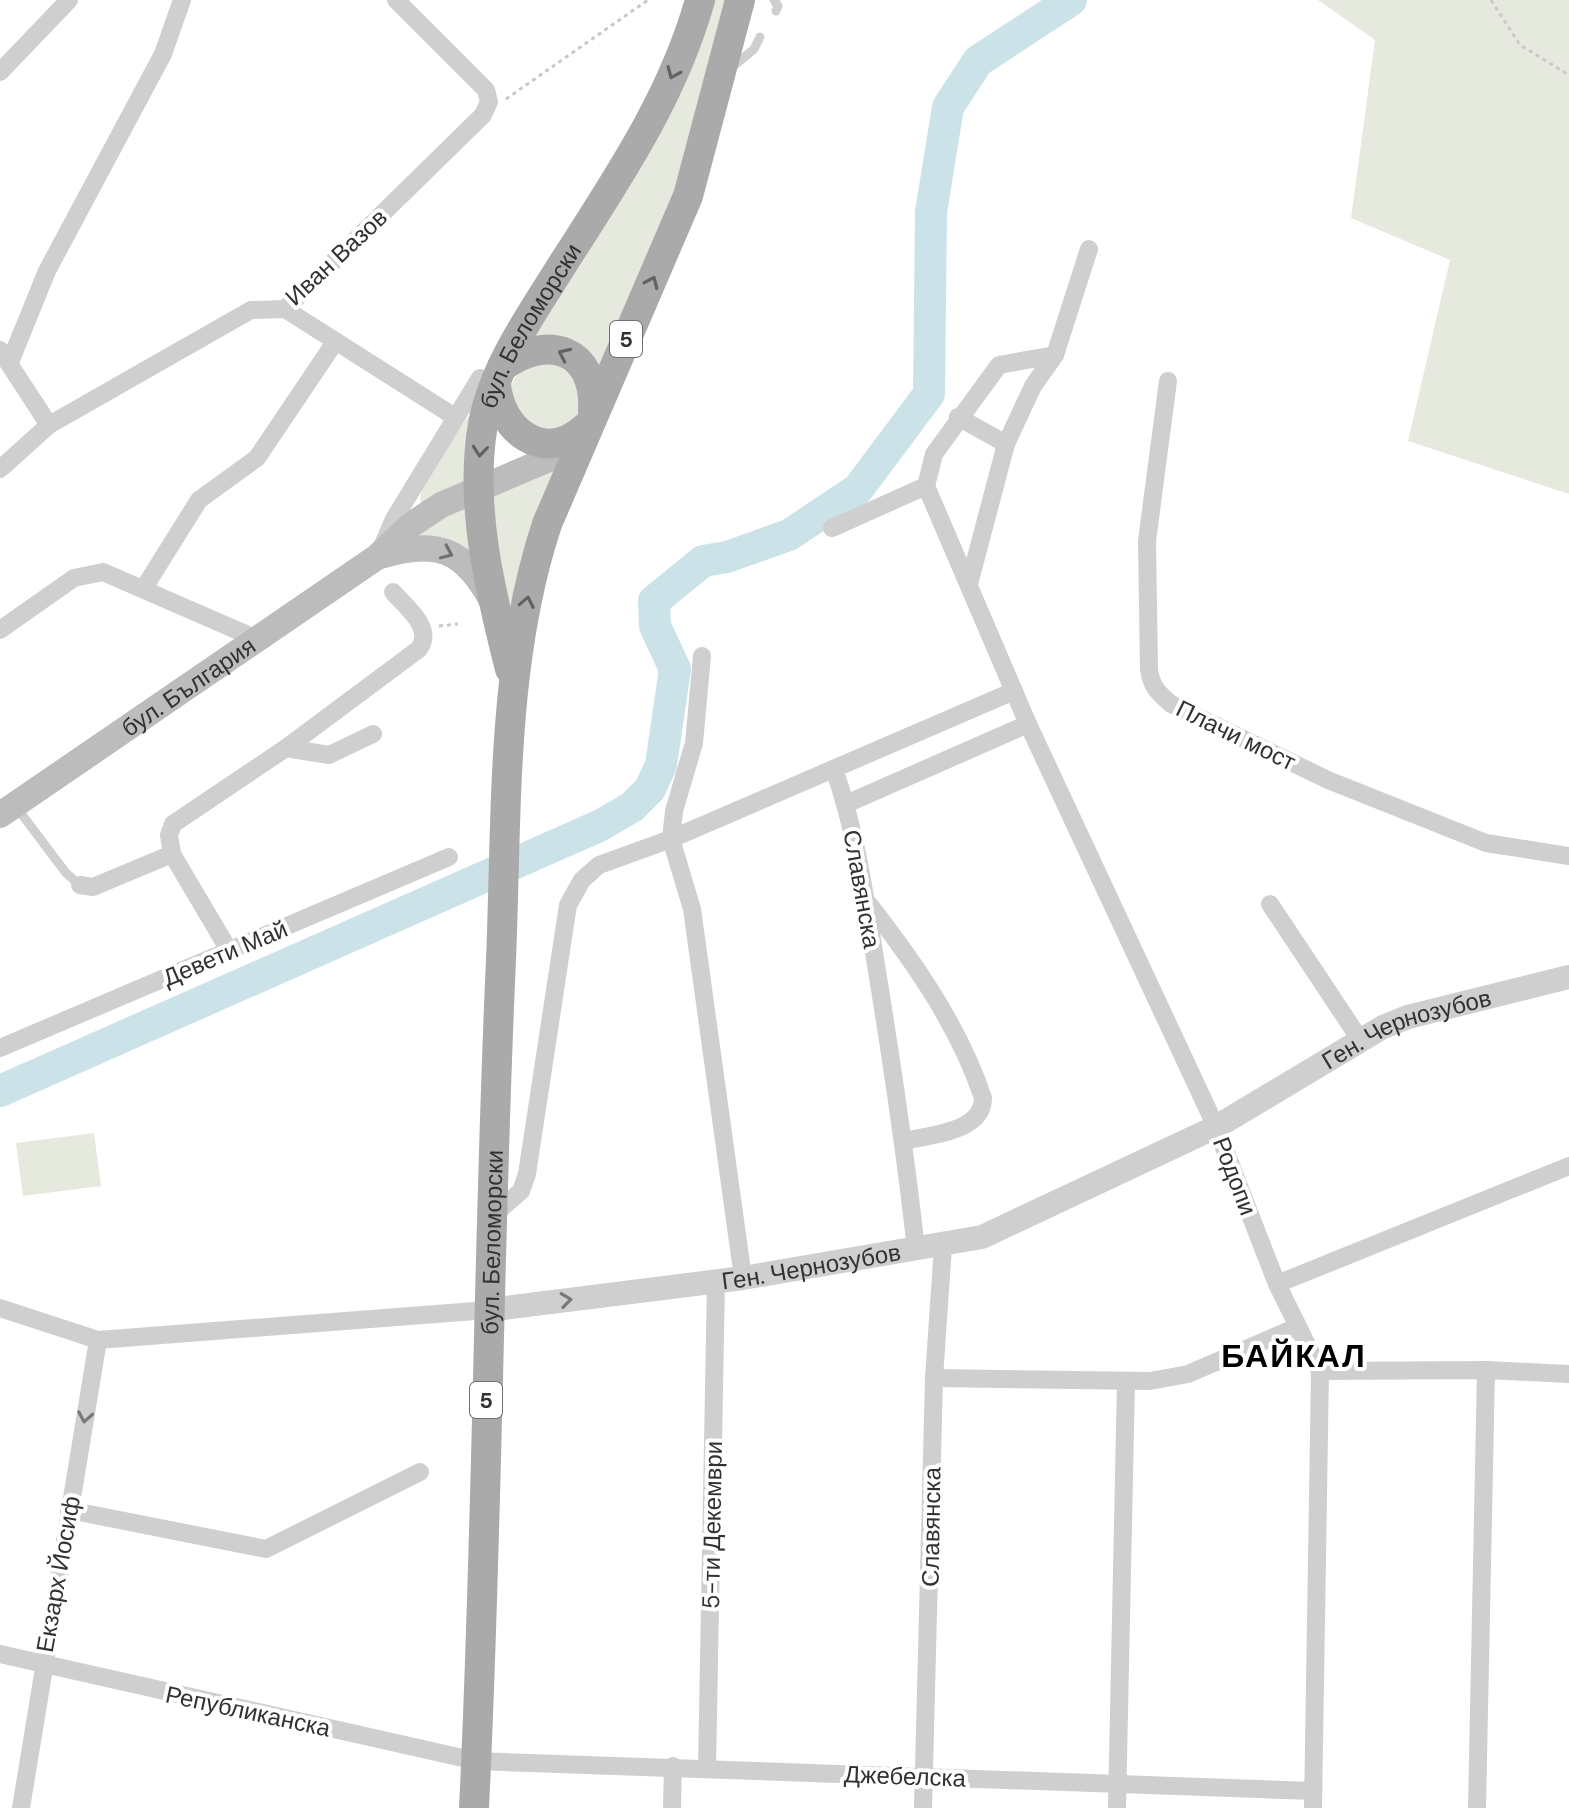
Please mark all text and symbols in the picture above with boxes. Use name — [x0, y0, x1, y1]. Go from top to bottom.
one-way arrow — [667, 65, 683, 79]
street label: Иван Вазов — [278, 202, 394, 312]
street label: бул. Беломорски — [472, 237, 588, 412]
one-way arrow — [642, 276, 658, 291]
road number: 5 — [610, 321, 642, 357]
one-way arrow — [558, 348, 573, 364]
one-way arrow — [471, 445, 488, 458]
one-way arrow — [439, 543, 453, 559]
one-way arrow — [517, 595, 534, 608]
street label: бул. България — [115, 629, 261, 743]
street label: Плачи мост — [1171, 693, 1301, 777]
street label: Славянска — [836, 827, 888, 951]
street label: Девети Май — [158, 913, 292, 993]
street label: Ген. Чернозубов — [1316, 981, 1494, 1076]
street label: Родопи — [1206, 1132, 1264, 1220]
street label: бул. Беломорски — [474, 1149, 509, 1335]
street label: Ген. Чернозубов — [720, 1236, 903, 1296]
one-way arrow — [559, 1292, 573, 1309]
district label: БАЙКАЛ — [1221, 1335, 1367, 1377]
road number: 5 — [470, 1382, 502, 1418]
one-way arrow — [78, 1410, 95, 1424]
street label: 5-ти Декември — [695, 1441, 729, 1609]
street label: Славянска — [914, 1466, 948, 1587]
street label: Екзарх Йосиф — [29, 1493, 87, 1655]
street label: Републиканска — [163, 1678, 334, 1744]
street label: Джебелска — [844, 1758, 967, 1794]

